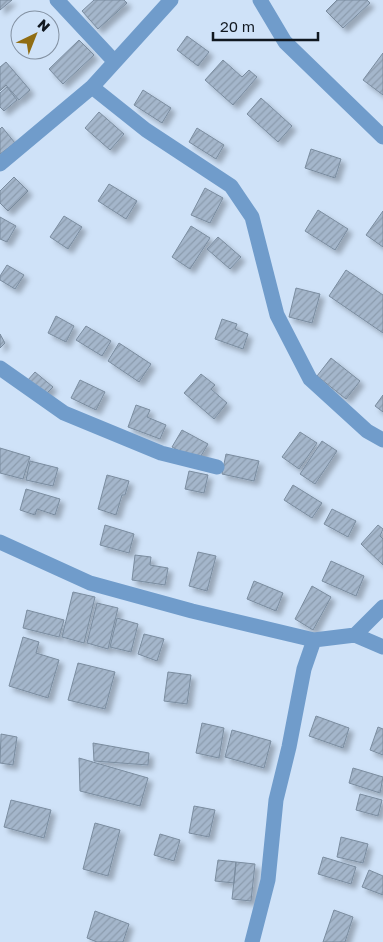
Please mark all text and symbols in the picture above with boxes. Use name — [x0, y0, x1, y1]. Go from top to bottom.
north arrow — [10, 10, 60, 60]
scale bar — [213, 10, 318, 42]
text: N — [35, 15, 54, 35]
text: 20 m — [220, 17, 255, 35]

